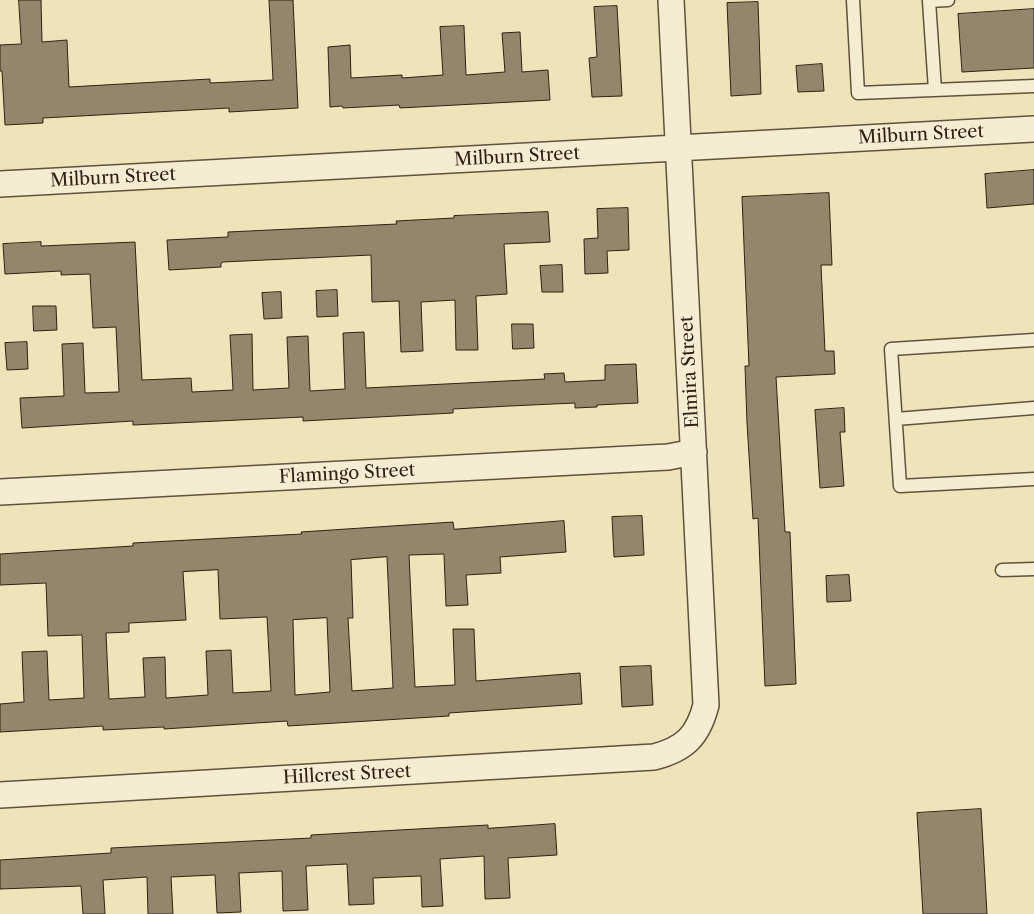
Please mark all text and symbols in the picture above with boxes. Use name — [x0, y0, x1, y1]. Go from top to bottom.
street label: Milburn Street — [858, 121, 984, 149]
street label: Milburn Street — [454, 143, 580, 171]
street label: Milburn Street — [50, 164, 176, 192]
street label: Elmira Street — [676, 315, 704, 429]
street label: Flamingo Street — [278, 460, 416, 488]
street label: Hillcrest Street — [282, 761, 412, 789]

